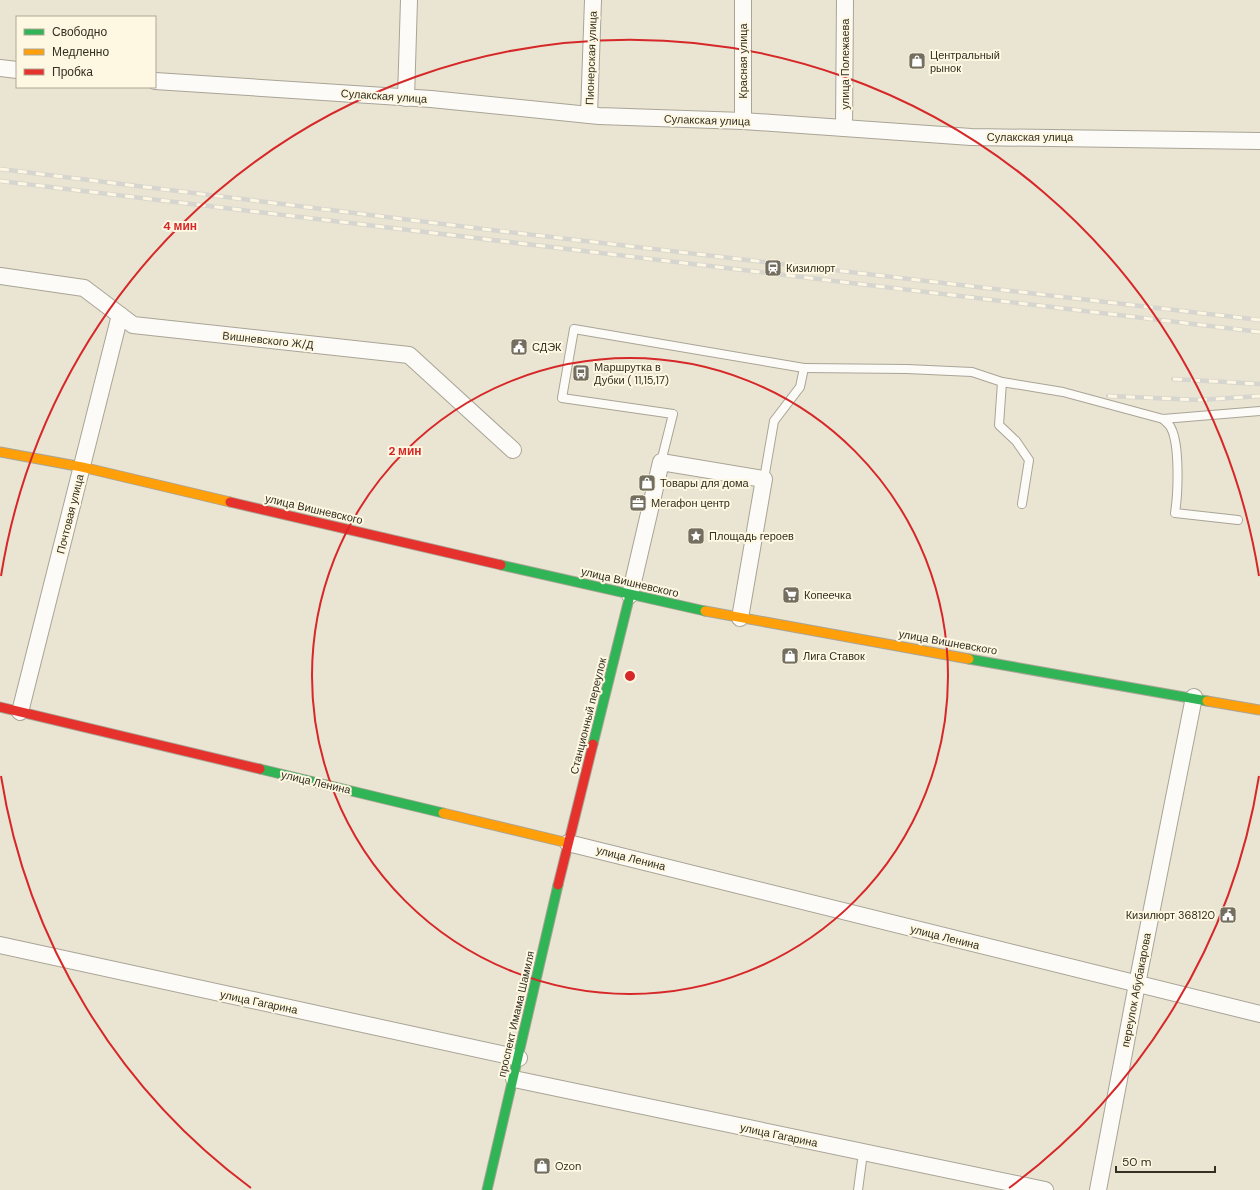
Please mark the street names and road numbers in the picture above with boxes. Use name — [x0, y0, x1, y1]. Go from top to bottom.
street label: Пионерская улица — [582, 10, 600, 105]
street label: улица Полежаева — [838, 18, 852, 109]
street label: Красная улица — [736, 22, 750, 99]
street label: Сулакская улица — [340, 86, 428, 106]
street label: Сулакская улица — [664, 111, 751, 129]
street label: Сулакская улица — [987, 130, 1074, 144]
street label: Вишневского Ж/Д — [222, 328, 315, 352]
street label: Почтовая улица — [53, 472, 87, 555]
street label: улица Вишневского — [264, 491, 364, 527]
street label: улица Вишневского — [580, 564, 680, 600]
street label: улица Вишневского — [898, 626, 998, 658]
street label: Станционный переулок — [567, 656, 609, 776]
street label: улица Ленина — [280, 767, 353, 797]
street label: улица Ленина — [595, 843, 668, 874]
street label: улица Ленина — [909, 922, 982, 953]
street label: переулок Абубакарова — [1118, 931, 1154, 1048]
street label: проспект Имама Шамиля — [495, 949, 537, 1078]
street label: улица Гагарина — [219, 987, 300, 1017]
street label: улица Гагарина — [739, 1120, 820, 1150]

